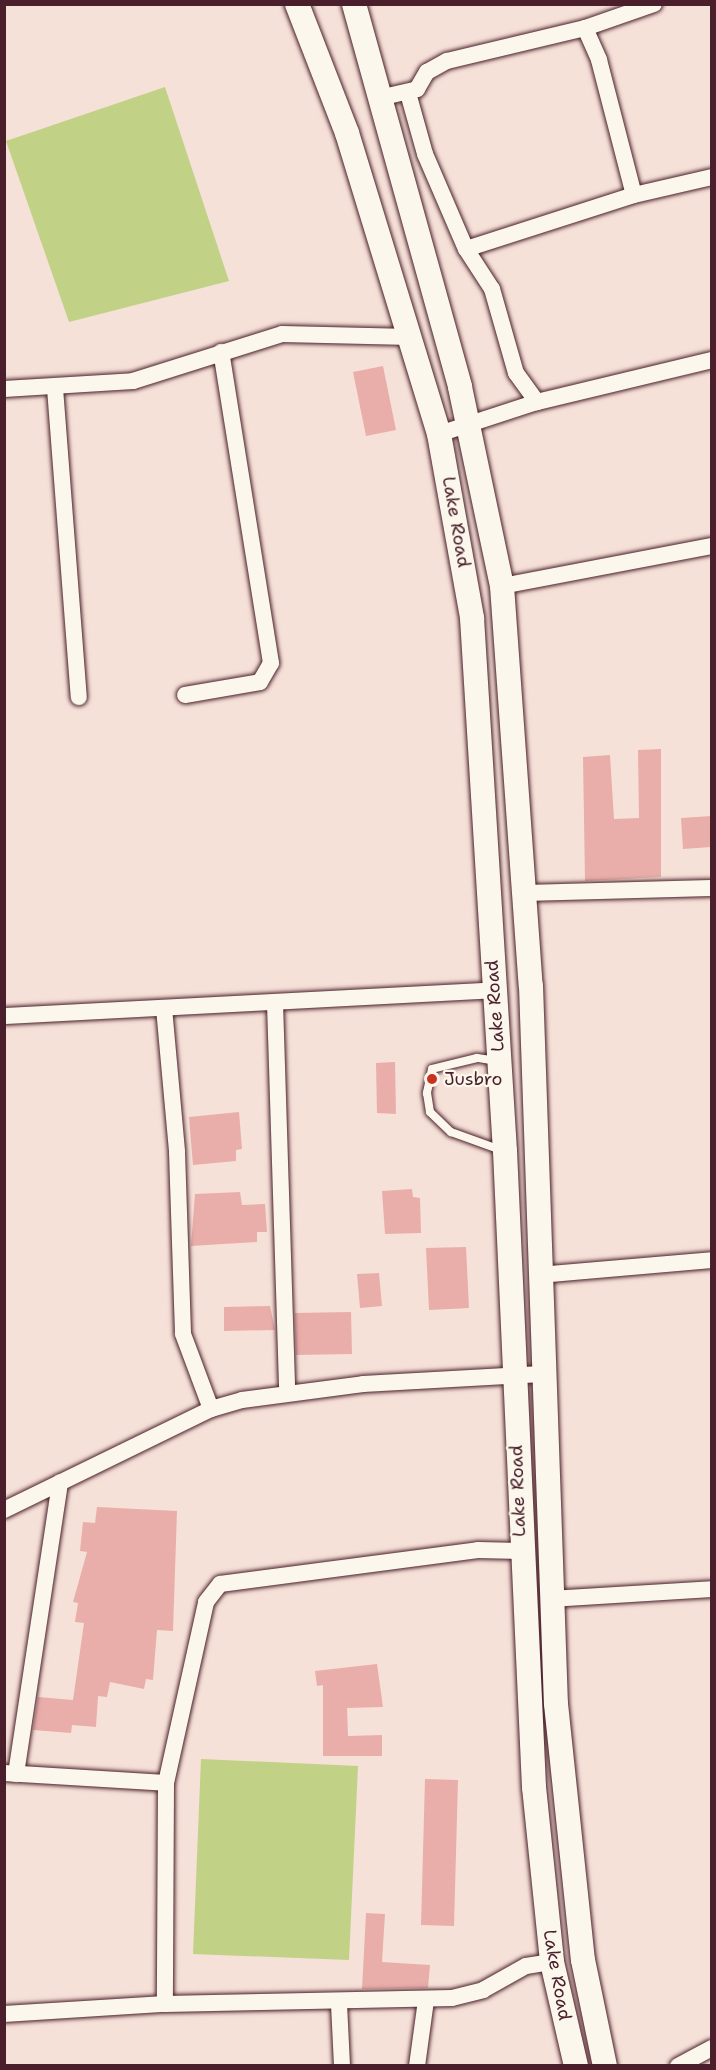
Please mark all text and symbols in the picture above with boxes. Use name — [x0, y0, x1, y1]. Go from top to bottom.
street label: Lake Road — [437, 475, 475, 569]
street label: Lake Road — [481, 959, 509, 1053]
place label: Jusbro — [444, 1068, 502, 1090]
marker: Jusbro — [425, 1072, 439, 1086]
street label: Lake Road — [506, 1445, 530, 1537]
street label: Lake Road — [538, 1928, 576, 2022]

